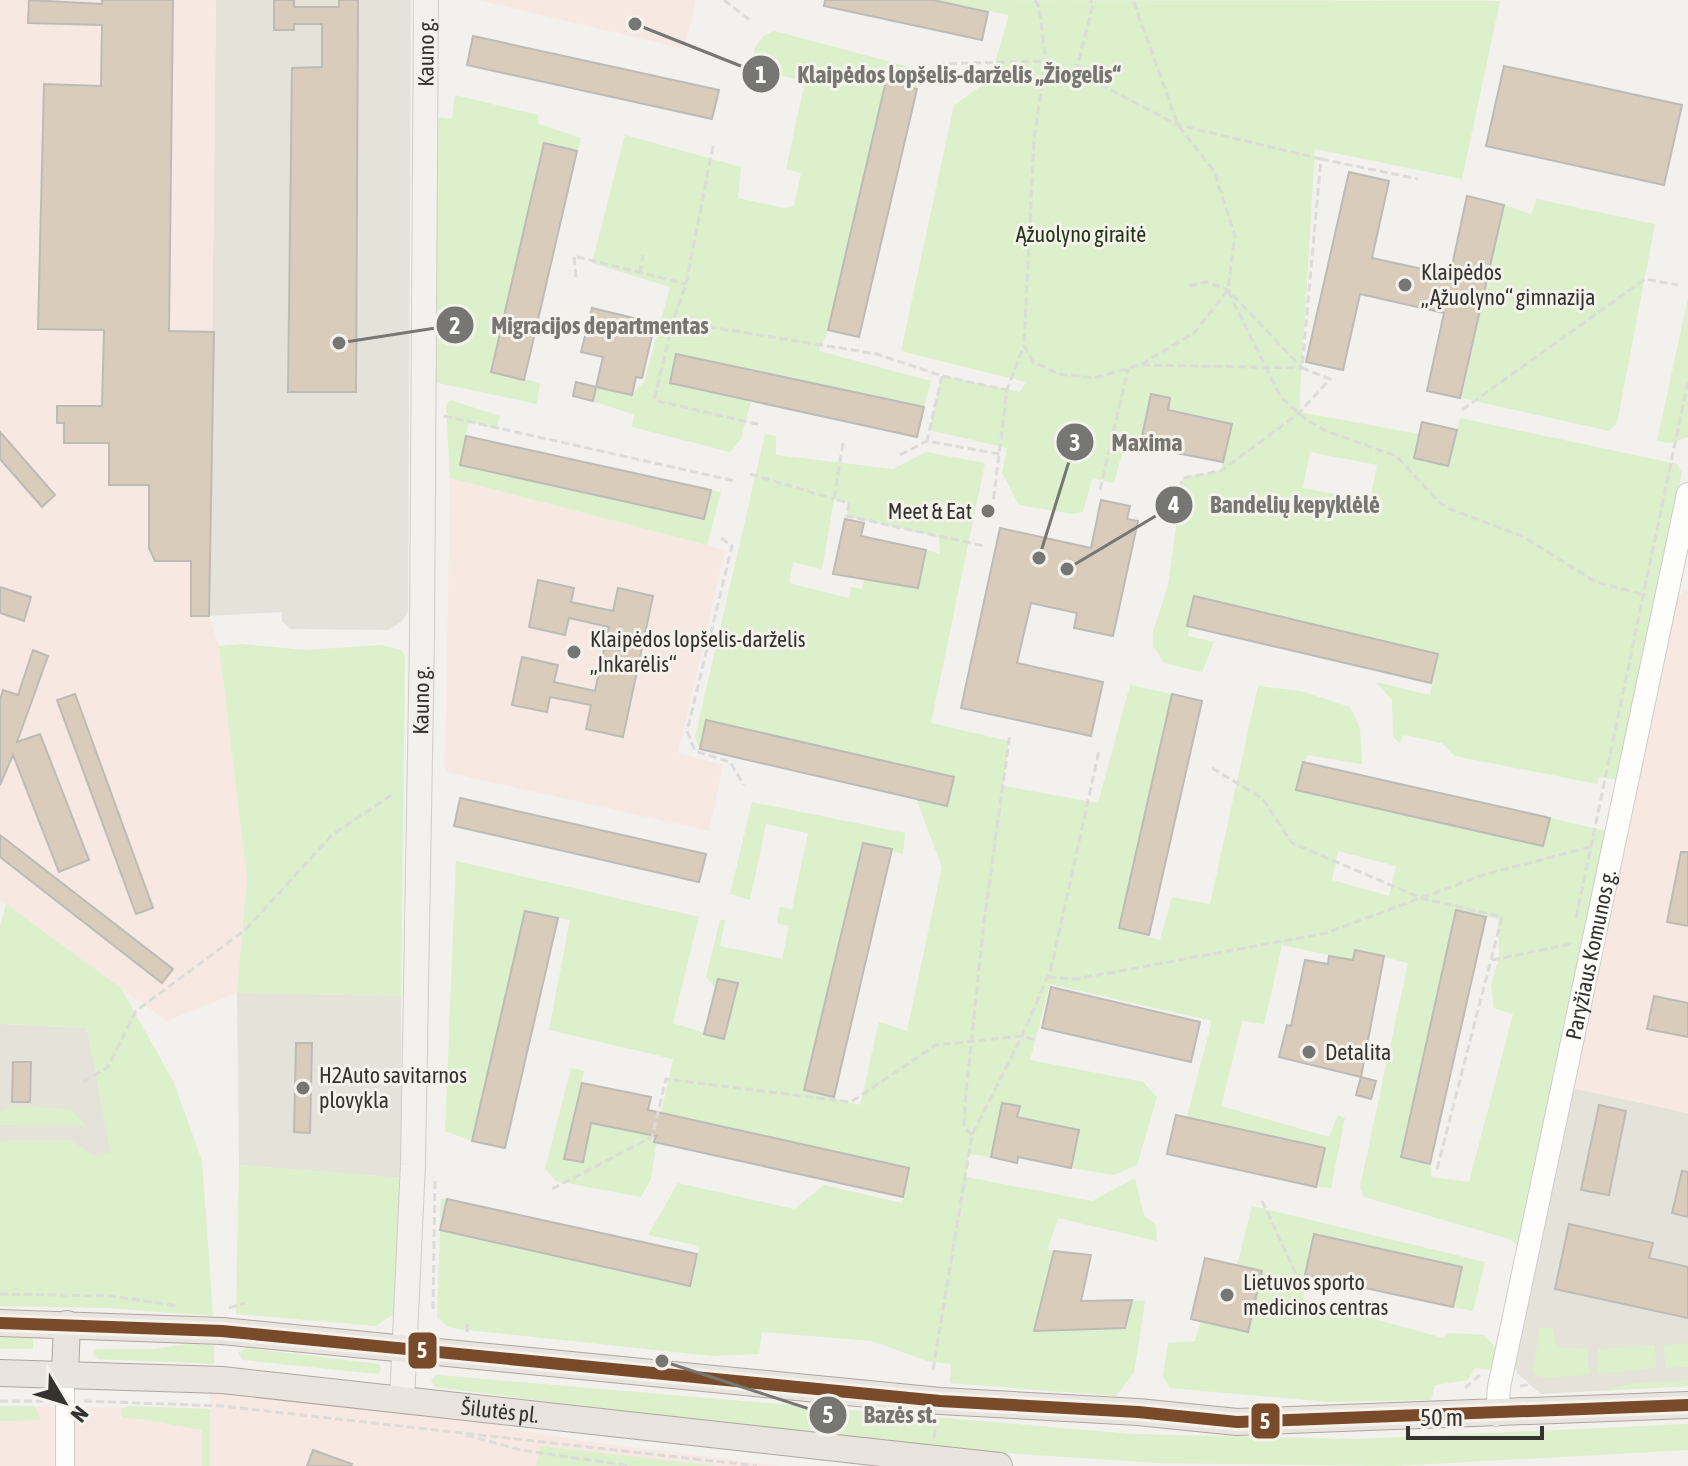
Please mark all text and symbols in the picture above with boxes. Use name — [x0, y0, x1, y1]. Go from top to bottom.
street label: Kauno g. — [412, 18, 439, 87]
callout: Klaipėdos lopšelis-darželis „Žiogelis“ — [741, 50, 1137, 98]
text: 1 — [755, 61, 767, 88]
text: Klaipėdos lopšelis-darželis „Žiogelis“ — [797, 61, 1122, 88]
park label: Ąžuolyno giraitė — [1016, 221, 1146, 247]
place label: Klaipėdos „Ąžuolyno“ gimnazija — [1421, 259, 1595, 310]
marker: Klaipėdos „Ąžuolyno“ gimnazija — [1396, 276, 1414, 294]
callout: Migracijos departmentas — [435, 301, 724, 349]
text: 2 — [449, 312, 461, 339]
text: Migracijos departmentas — [491, 312, 709, 339]
callout: Maxima — [1055, 418, 1198, 466]
text: 3 — [1069, 429, 1081, 456]
text: Maxima — [1112, 429, 1182, 456]
callout: Bandelių kepyklėlė — [1154, 481, 1396, 529]
text: 4 — [1167, 491, 1180, 518]
text: Bandelių kepyklėlė — [1210, 491, 1380, 518]
place label: Meet & Eat — [888, 498, 972, 524]
marker: Meet & Eat — [979, 502, 997, 520]
place label: Klaipėdos lopšelis-darželis „Inkarėlis“ — [590, 626, 806, 677]
marker: Klaipėdos lopšelis-darželis „Inkarėlis“ — [565, 643, 583, 661]
street label: Kauno g. — [407, 666, 435, 735]
street label: Paryžiaus Komunos g. — [1560, 867, 1621, 1042]
place label: Detalita — [1325, 1039, 1391, 1065]
marker: Detalita — [1300, 1043, 1318, 1061]
place label: H2Auto savitarnos plovykla — [319, 1062, 467, 1113]
marker: H2Auto savitarnos plovykla — [294, 1079, 312, 1097]
place label: Lietuvos sporto medicinos centras — [1243, 1269, 1389, 1320]
marker: Lietuvos sporto medicinos centras — [1218, 1286, 1236, 1304]
line badge: 5 — [407, 1331, 438, 1370]
text: 5 — [417, 1337, 427, 1363]
north arrow — [24, 1362, 104, 1442]
scale bar — [1408, 1390, 1542, 1440]
callout: Bazės st. — [808, 1391, 953, 1439]
street label: Šilutės pl. — [460, 1394, 540, 1428]
text: N — [66, 1401, 94, 1427]
text: 5 — [822, 1401, 834, 1428]
text: Bazės st. — [863, 1401, 937, 1428]
line badge: 5 — [1250, 1402, 1281, 1440]
text: 50 m — [1420, 1404, 1463, 1431]
text: 5 — [1260, 1408, 1270, 1434]

